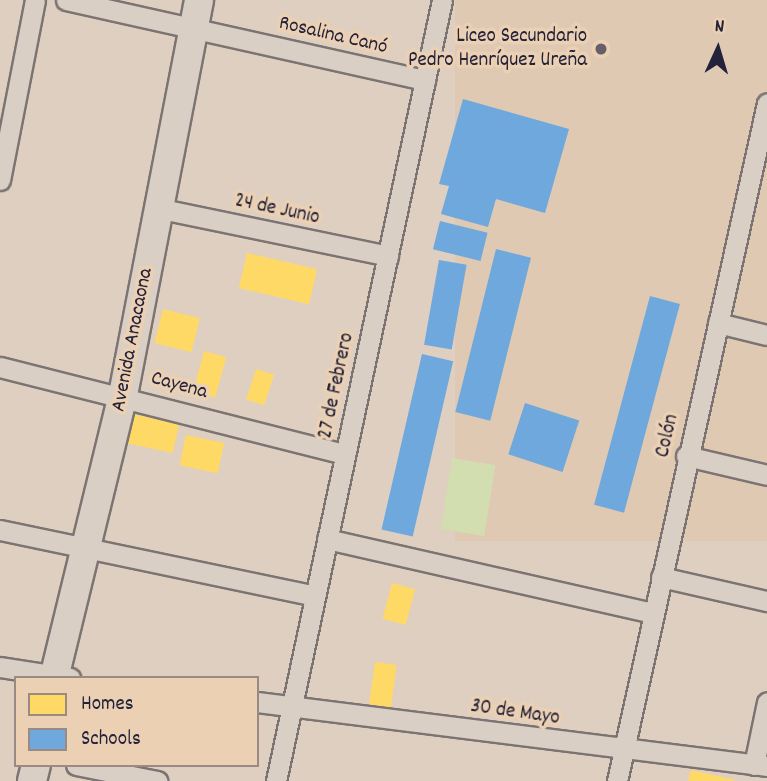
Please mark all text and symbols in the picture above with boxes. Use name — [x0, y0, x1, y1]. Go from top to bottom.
street label: Rosalina Canó — [276, 11, 390, 61]
north arrow — [683, 14, 753, 84]
text: N — [714, 14, 725, 41]
place label: Liceo Secundario Pedro Henríquez Ureña — [408, 24, 587, 74]
marker: Liceo Secundario Pedro Henríquez Ureña — [593, 41, 609, 57]
street label: 24 de Junio — [232, 189, 322, 231]
street label: Avenida Anacaona — [107, 266, 159, 414]
street label: 27 de Febrero — [313, 331, 361, 441]
street label: Cayena — [148, 366, 210, 406]
street label: Colón — [651, 412, 685, 460]
legend — [14, 676, 259, 767]
text: Homes — [81, 690, 134, 720]
street label: 30 de Mayo — [469, 694, 561, 732]
text: Schools — [81, 725, 141, 755]

